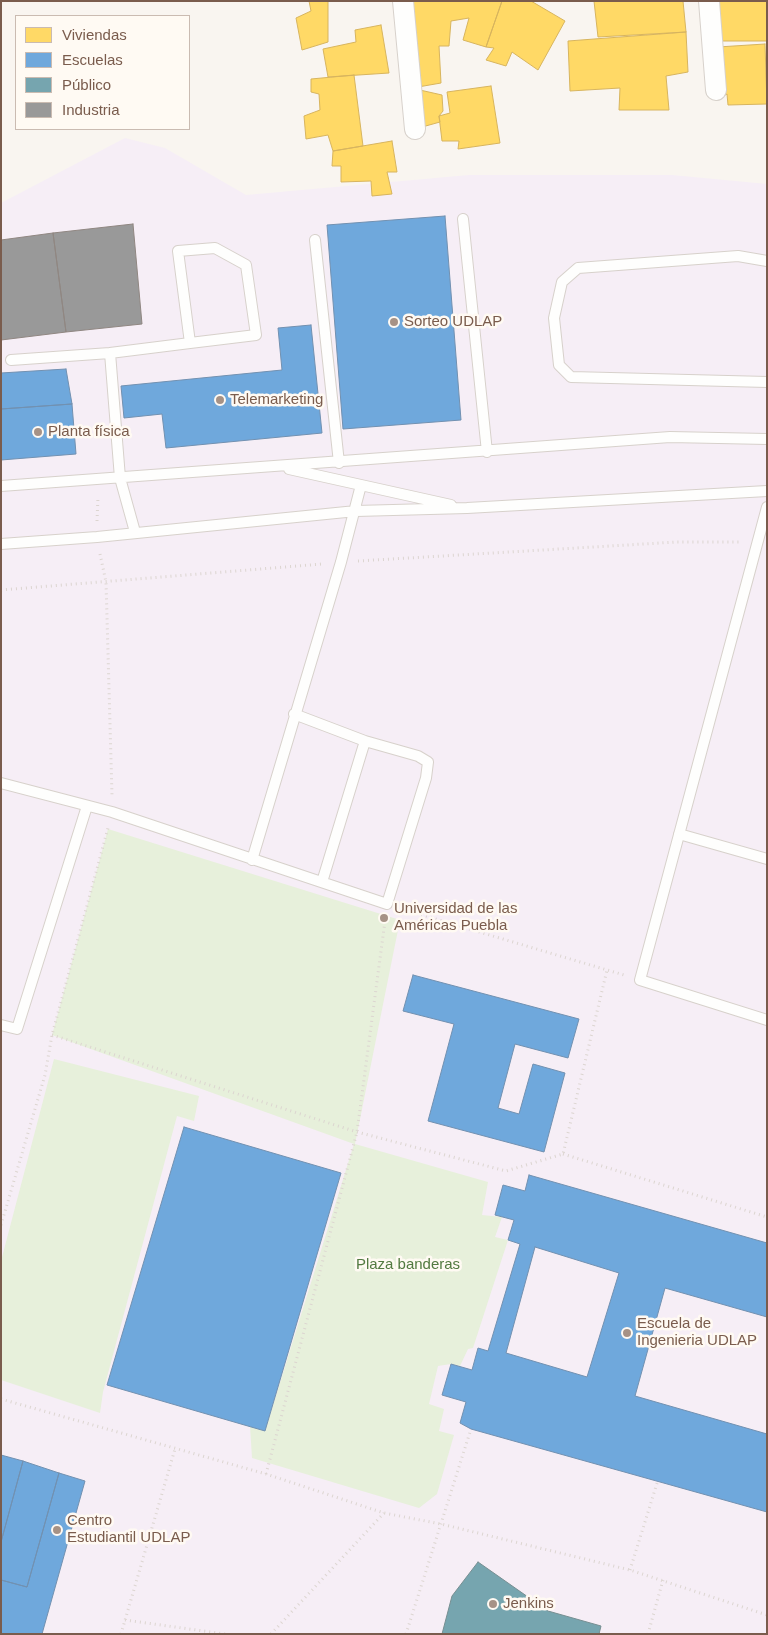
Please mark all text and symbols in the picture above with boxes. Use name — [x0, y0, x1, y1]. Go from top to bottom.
legend — [15, 15, 190, 130]
text: Viviendas — [62, 26, 127, 43]
text: Escuelas — [62, 51, 123, 68]
text: Público — [62, 76, 111, 93]
text: Industria — [62, 101, 120, 118]
place label: Sorteo UDLAP — [404, 313, 502, 331]
marker: Sorteo UDLAP — [388, 316, 400, 328]
place label: Telemarketing — [230, 391, 323, 409]
marker: Telemarketing — [214, 394, 226, 406]
place label: Planta física — [48, 423, 130, 441]
marker: Planta física — [32, 426, 44, 438]
place label: Universidad de las Américas Puebla — [394, 900, 517, 935]
marker: Universidad de las Américas Puebla — [378, 912, 390, 924]
park label: Plaza banderas — [356, 1256, 460, 1274]
place label: Escuela de Ingenieria UDLAP — [637, 1315, 757, 1350]
marker: Escuela de Ingenieria UDLAP — [621, 1327, 633, 1339]
place label: Centro Estudiantil UDLAP — [67, 1512, 190, 1547]
marker: Centro Estudiantil UDLAP — [51, 1524, 63, 1536]
place label: Jenkins — [503, 1595, 554, 1613]
marker: Jenkins — [487, 1598, 499, 1610]

